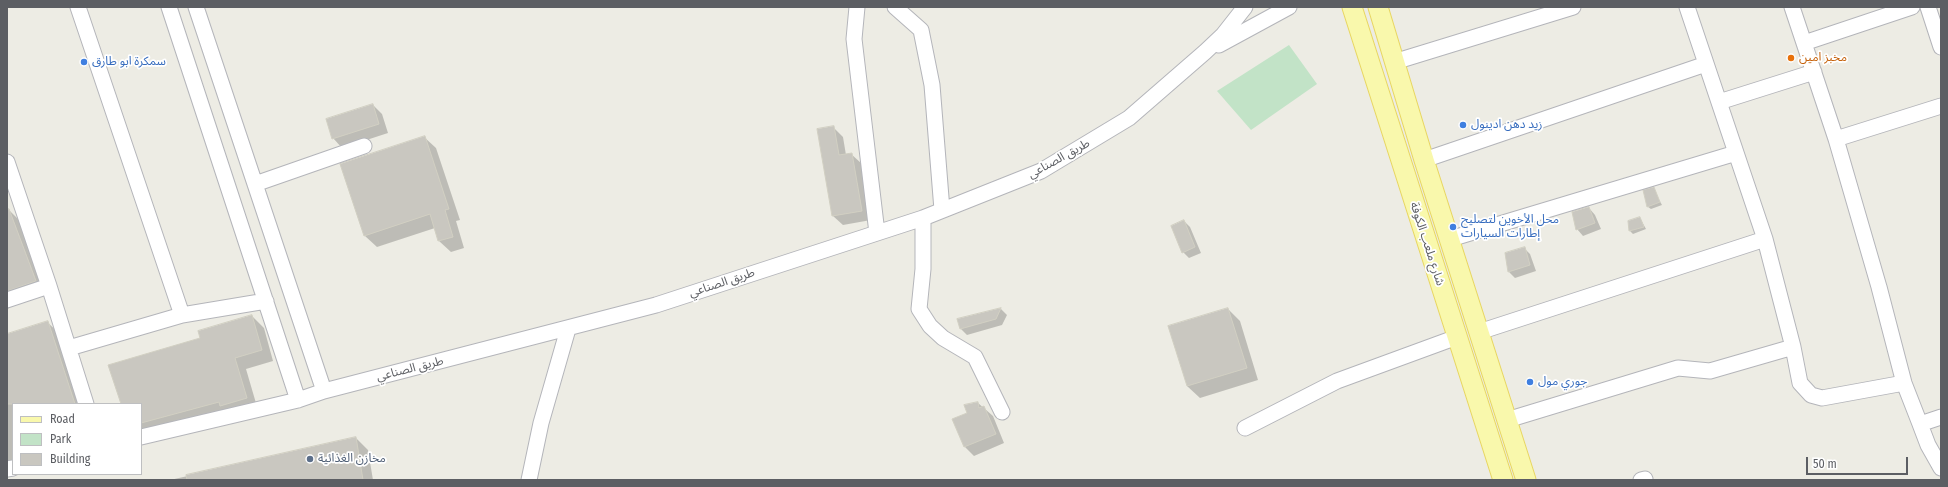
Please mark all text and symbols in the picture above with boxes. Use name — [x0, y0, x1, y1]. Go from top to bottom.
place label: مخبز امين — [1799, 51, 1847, 65]
marker: مخبز امين — [1786, 53, 1796, 63]
place label: سمكرة ابو طارق — [92, 55, 166, 69]
marker: سمكرة ابو طارق — [79, 57, 89, 67]
place label: زيد دهن ادينول — [1471, 118, 1542, 132]
marker: زيد دهن ادينول — [1458, 120, 1468, 130]
street label: طريق الصناعي — [1026, 136, 1092, 182]
street label: شارع ملعب الكوفة — [1407, 200, 1447, 288]
place label: محل الأخوين لتصليح إطارات السيارات — [1461, 213, 1559, 241]
marker: محل الأخوين لتصليح إطارات السيارات — [1448, 222, 1458, 232]
street label: طريق الصناعي — [687, 266, 757, 300]
street label: طريق الصناعي — [375, 354, 445, 384]
place label: جوري مول — [1538, 375, 1587, 389]
marker: جوري مول — [1525, 377, 1535, 387]
legend — [12, 403, 142, 475]
text: Road — [50, 412, 75, 426]
text: Park — [50, 432, 71, 446]
scale bar — [1808, 449, 1910, 475]
text: Building — [50, 452, 90, 466]
place label: مخازن الغذائية — [318, 452, 386, 466]
marker: مخازن الغذائية — [305, 454, 315, 464]
text: 50 m — [1813, 457, 1837, 471]

